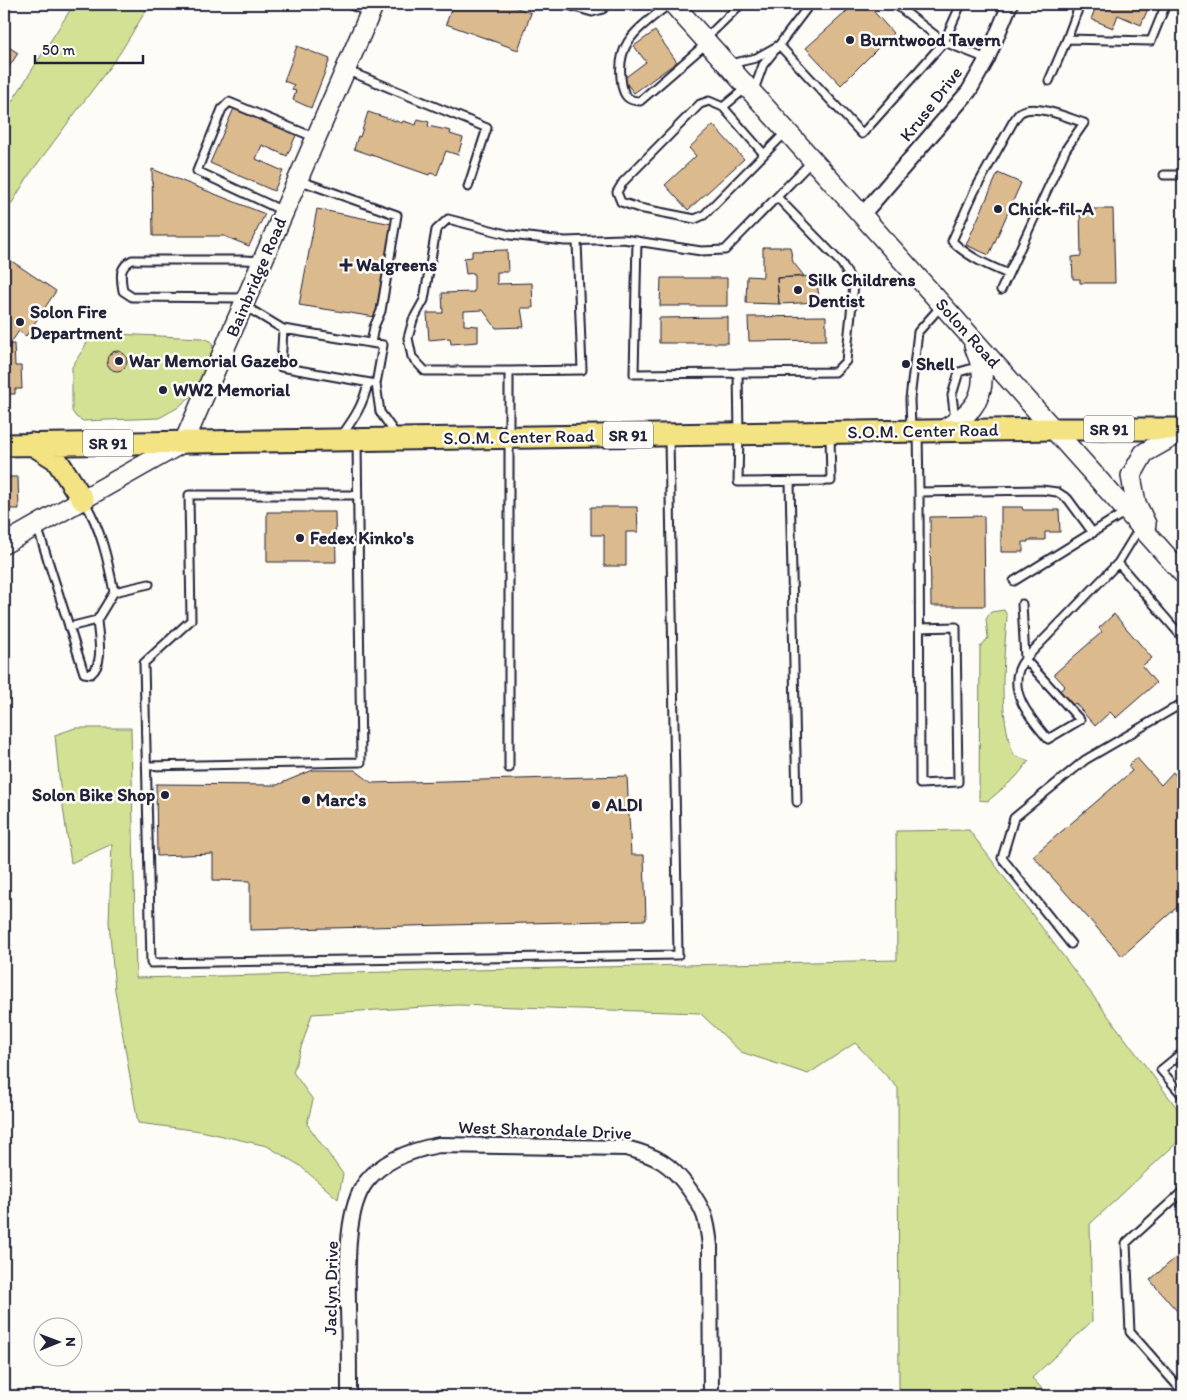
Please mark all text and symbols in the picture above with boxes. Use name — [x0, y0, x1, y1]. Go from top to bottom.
place label: Burntwood Tavern — [860, 29, 1001, 51]
scale bar — [35, 32, 142, 64]
marker: Burntwood Tavern — [844, 34, 856, 46]
text: 50 m — [42, 41, 75, 59]
street label: Kruse Drive — [895, 62, 967, 146]
place label: Chick-fil-A — [1008, 198, 1094, 220]
marker: Chick-fil-A — [992, 203, 1004, 215]
street label: Bainbridge Road — [221, 214, 291, 340]
place label: Walgreens — [356, 254, 437, 276]
marker: Walgreens — [340, 259, 352, 271]
place label: Silk Childrens Dentist — [808, 269, 916, 312]
marker: Silk Childrens Dentist — [792, 284, 804, 296]
street label: Solon Road — [931, 293, 1005, 373]
place label: Solon Fire Department — [30, 301, 123, 344]
marker: Solon Fire Department — [14, 316, 26, 328]
place label: War Memorial Gazebo — [129, 350, 298, 372]
place label: Shell — [916, 353, 955, 375]
marker: War Memorial Gazebo — [113, 355, 125, 367]
marker: Shell — [900, 358, 912, 370]
place label: WW2 Memorial — [173, 379, 291, 401]
marker: WW2 Memorial — [157, 384, 169, 396]
road number: SR 91 — [1084, 416, 1134, 442]
street label: S.O.M. Center Road — [847, 419, 999, 443]
road number: SR 91 — [603, 422, 653, 448]
street label: S.O.M. Center Road — [443, 425, 595, 449]
road number: SR 91 — [83, 429, 133, 456]
place label: Fedex Kinko's — [310, 527, 414, 549]
marker: Fedex Kinko's — [294, 532, 306, 544]
place label: Solon Bike Shop — [32, 784, 155, 806]
marker: Solon Bike Shop — [159, 789, 171, 801]
place label: Marc's — [316, 789, 366, 811]
marker: Marc's — [300, 794, 312, 806]
place label: ALDI — [605, 794, 643, 816]
marker: ALDI — [590, 799, 602, 811]
street label: West Sharondale Drive — [458, 1116, 632, 1144]
street label: Jaclyn Drive — [319, 1241, 343, 1335]
north arrow — [32, 1318, 82, 1368]
text: N — [62, 1337, 79, 1347]

